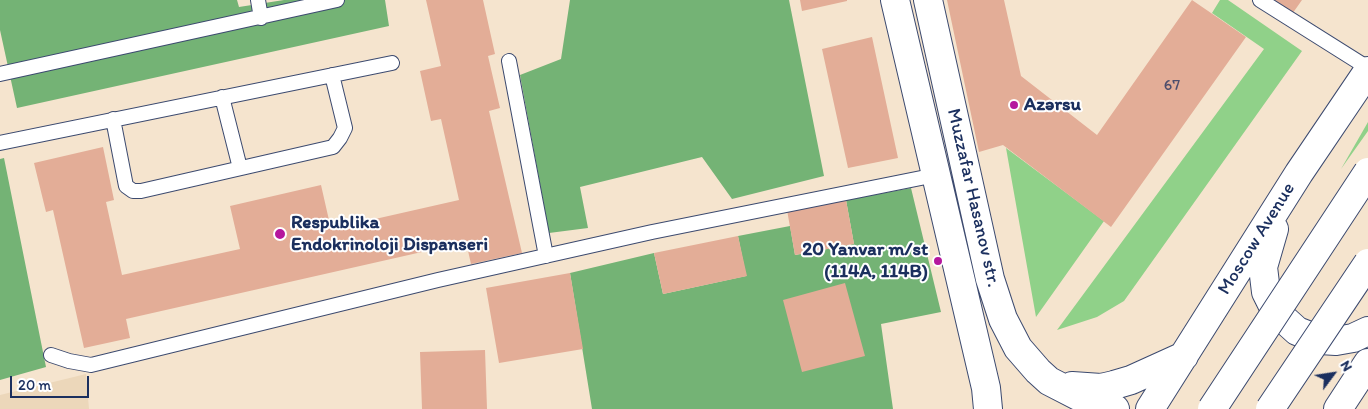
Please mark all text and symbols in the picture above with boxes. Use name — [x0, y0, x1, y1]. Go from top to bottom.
house number: 67 — [1164, 76, 1180, 96]
place label: Azərsu — [1024, 94, 1081, 116]
marker: Azərsu — [1008, 99, 1020, 111]
street label: Muzzafar Hasanov str. — [941, 106, 1005, 290]
street label: Moscow Avenue — [1213, 179, 1301, 299]
place label: Respublika Endokrinoloji Dispanseri — [291, 212, 488, 256]
marker: Respublika Endokrinoloji Dispanseri — [273, 227, 287, 241]
place label: 20 Yanvar m/st (114A, 114B) — [802, 239, 928, 283]
marker: 20 Yanvar m/st (114A, 114B) — [932, 255, 944, 267]
north arrow — [1308, 349, 1358, 399]
text: N — [1337, 358, 1356, 374]
scale bar — [12, 366, 91, 398]
text: 20 m — [18, 376, 51, 394]

